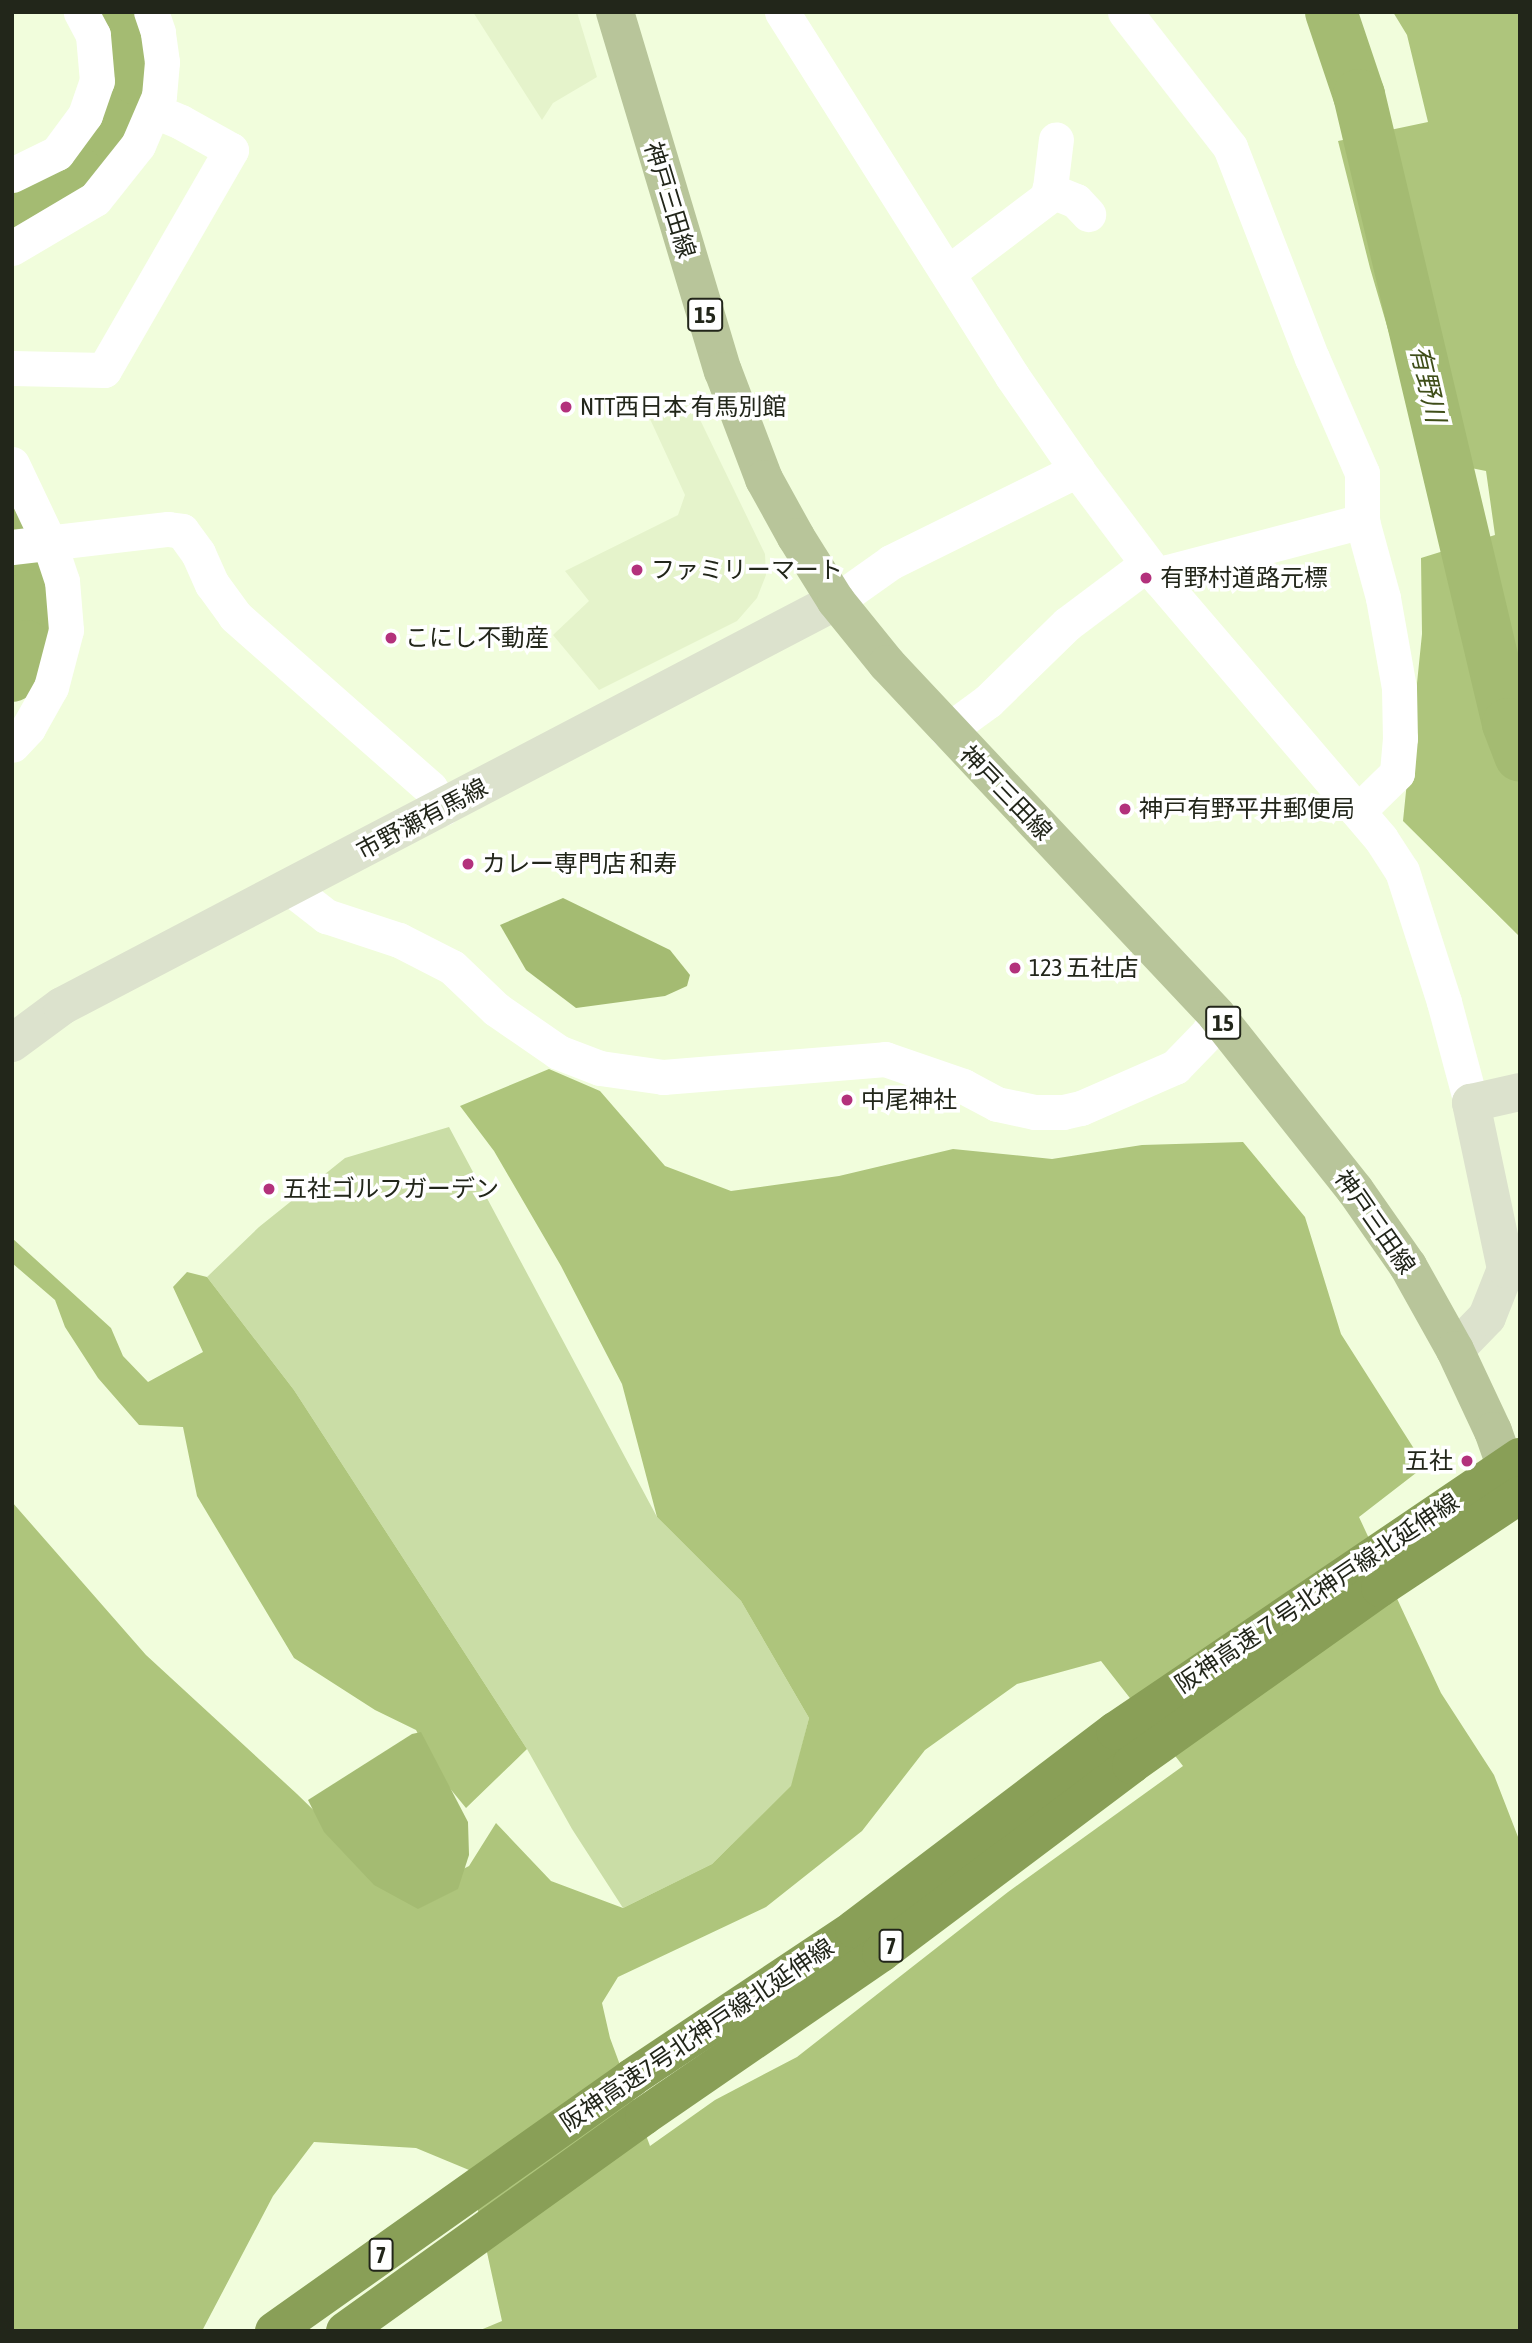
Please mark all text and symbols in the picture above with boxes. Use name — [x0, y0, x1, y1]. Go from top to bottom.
street label: 神戸三田線 — [639, 138, 701, 262]
road number: 15 — [686, 296, 724, 334]
water label: 有野川 — [1403, 342, 1451, 426]
place label: NTT西日本 有馬別館 — [580, 393, 787, 421]
marker: NTT西日本 有馬別館 — [558, 399, 574, 415]
place label: ファミリーマート — [651, 556, 843, 584]
marker: ファミリーマート — [629, 562, 645, 578]
place label: 有野村道路元標 — [1160, 564, 1328, 592]
marker: 有野村道路元標 — [1138, 570, 1154, 586]
place label: こにし不動産 — [405, 624, 549, 652]
marker: こにし不動産 — [383, 630, 399, 646]
street label: 神戸三田線 — [954, 740, 1058, 846]
street label: 市野瀬有馬線 — [352, 772, 492, 866]
place label: 神戸有野平井郵便局 — [1139, 795, 1355, 823]
marker: 神戸有野平井郵便局 — [1117, 801, 1133, 817]
place label: カレー専門店 和寿 — [482, 850, 677, 878]
marker: カレー専門店 和寿 — [460, 856, 476, 872]
place label: 123 五社店 — [1029, 954, 1138, 982]
marker: 123 五社店 — [1007, 960, 1023, 976]
road number: 15 — [1204, 1004, 1242, 1042]
place label: 中尾神社 — [861, 1086, 957, 1114]
marker: 中尾神社 — [839, 1092, 855, 1108]
street label: 神戸三田線 — [1329, 1165, 1421, 1279]
place label: 五社ゴルフガーデン — [283, 1175, 499, 1203]
marker: 五社ゴルフガーデン — [261, 1181, 277, 1197]
place label: 五社 — [1405, 1447, 1453, 1475]
marker: 五社 — [1459, 1453, 1475, 1469]
street label: 阪神高速７号北神戸線北延伸線 — [1170, 1487, 1464, 1699]
road number: 7 — [877, 1926, 905, 1966]
street label: 阪神高速7号北神戸線北延伸線 — [555, 1933, 839, 2137]
road number: 7 — [367, 2236, 395, 2274]

